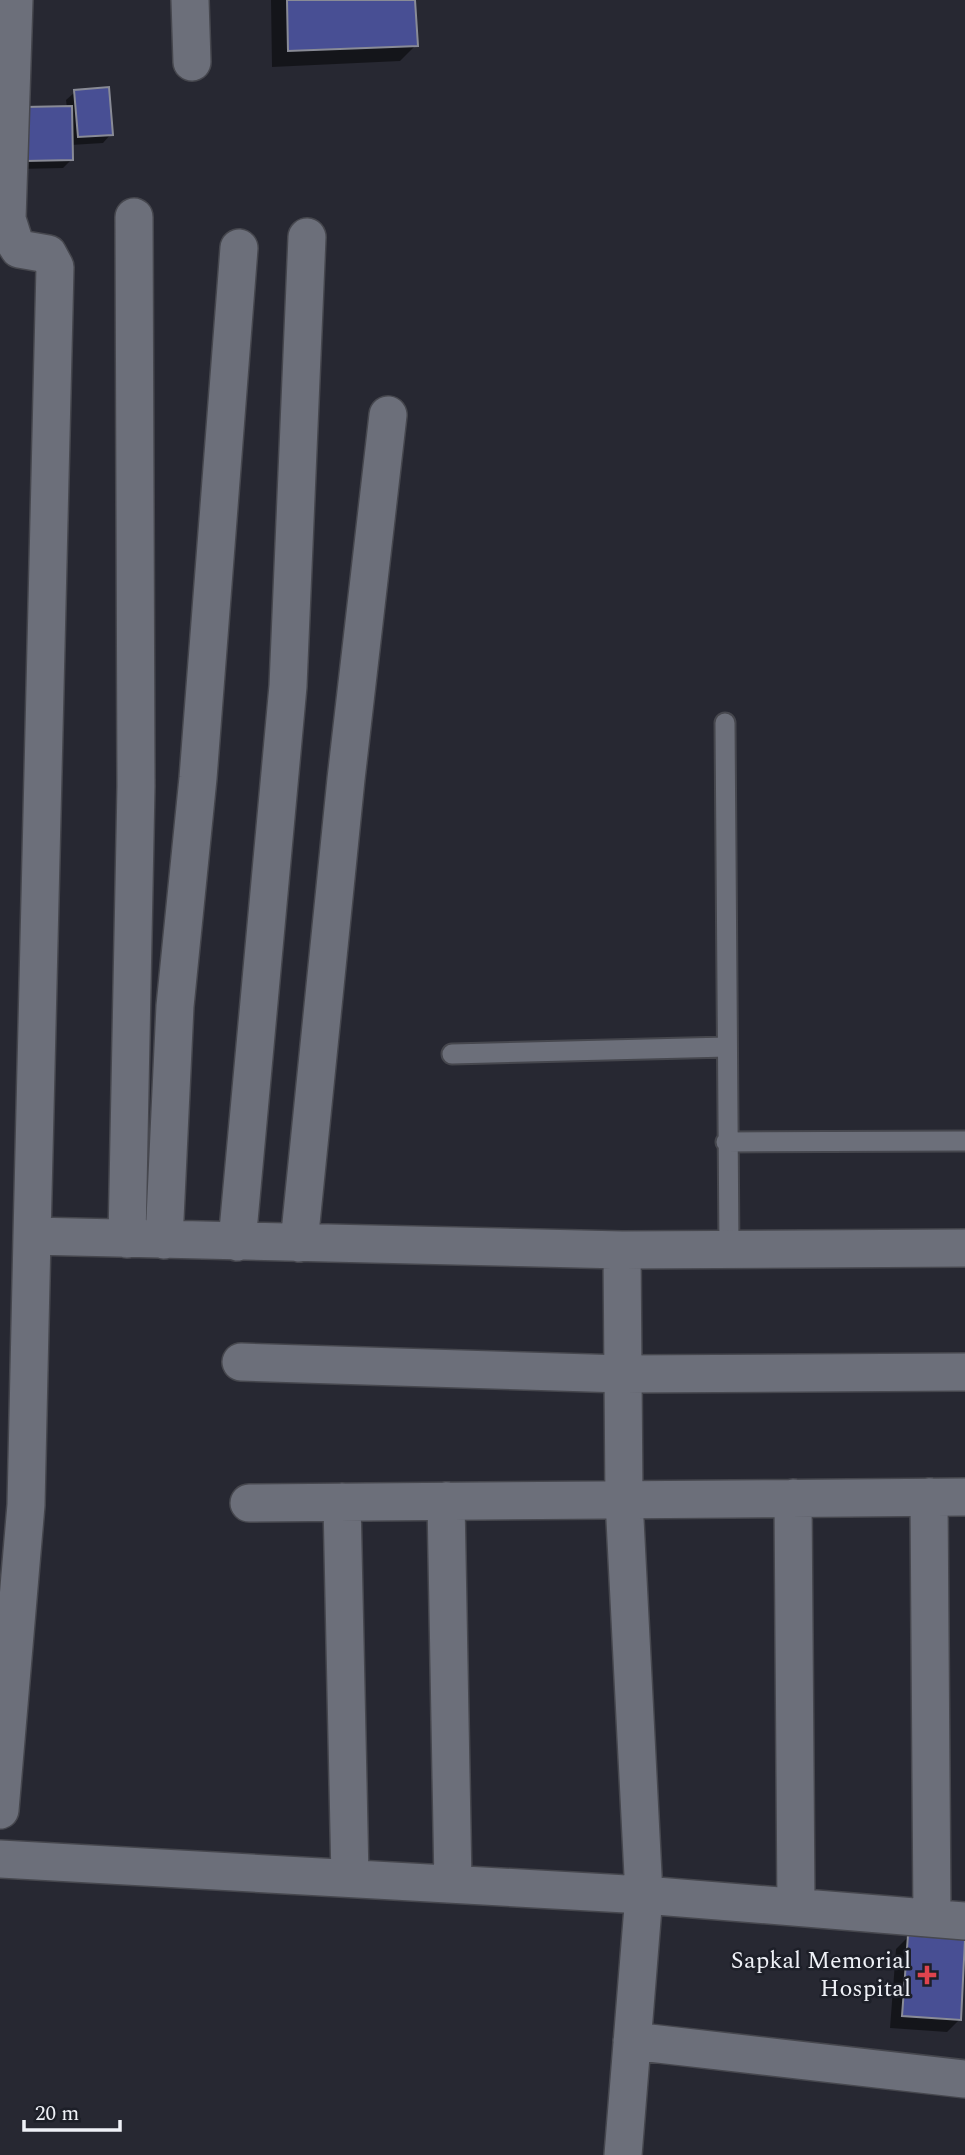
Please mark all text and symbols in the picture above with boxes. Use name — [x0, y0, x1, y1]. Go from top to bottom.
place label: Sapkal Memorial Hospital — [731, 1943, 911, 2007]
marker: Sapkal Memorial Hospital — [917, 1965, 937, 1985]
scale bar — [24, 2088, 121, 2132]
text: 20 m — [35, 2098, 79, 2130]

